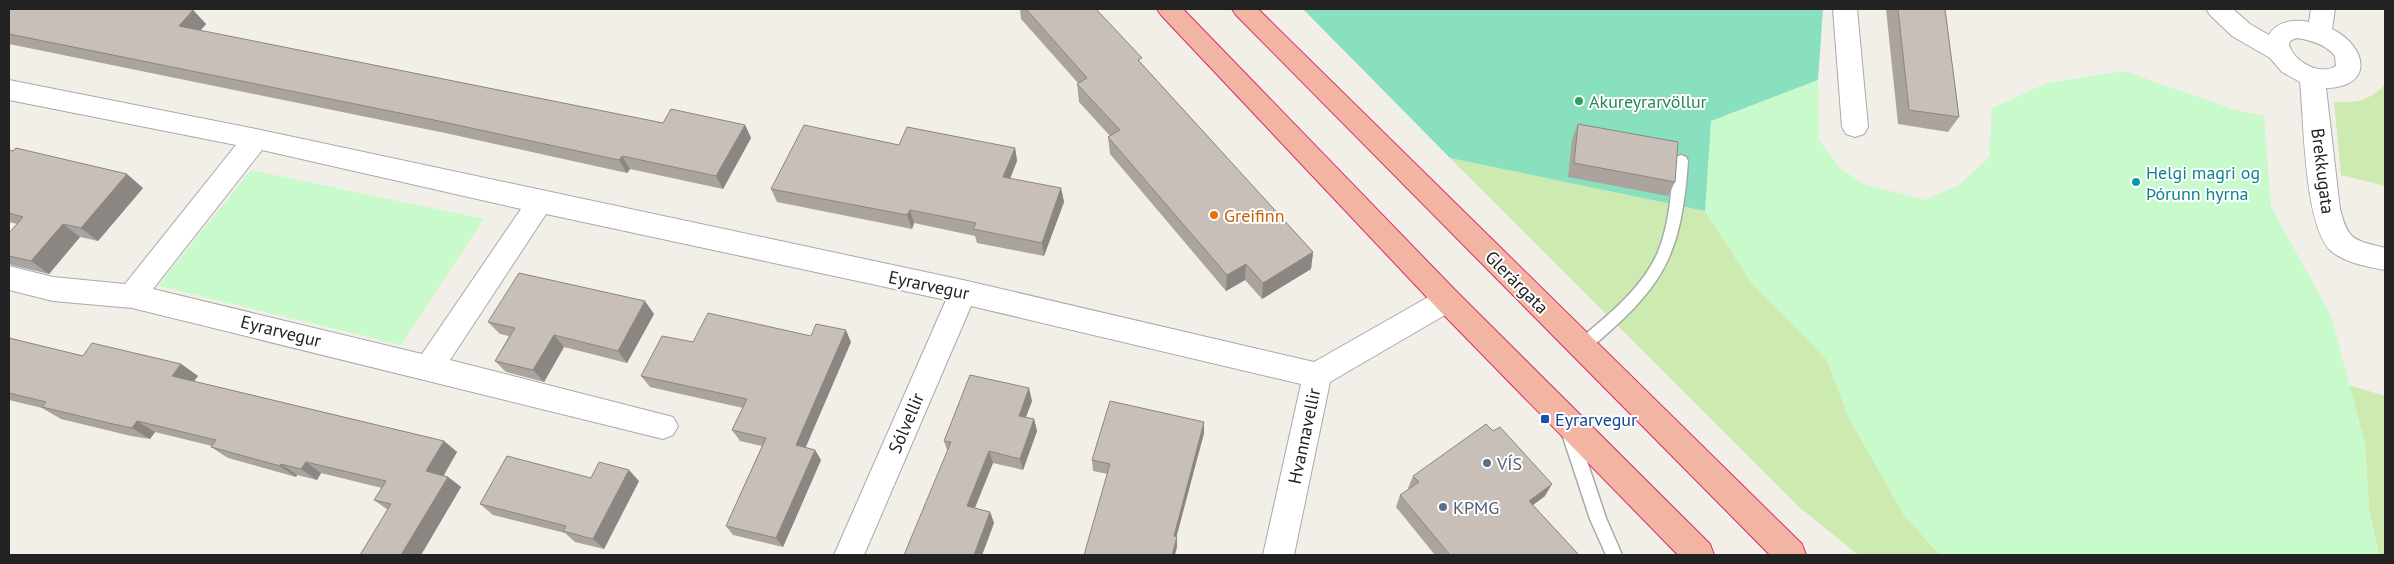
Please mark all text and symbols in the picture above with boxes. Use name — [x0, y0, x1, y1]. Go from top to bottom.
place label: Akureyrarvöllur — [1589, 90, 1707, 113]
marker: Akureyrarvöllur — [1573, 95, 1585, 107]
street label: Brekkugata — [2306, 127, 2340, 215]
place label: Helgi magri og Þórunn hyrna — [2146, 161, 2260, 205]
marker: Helgi magri og Þórunn hyrna — [2130, 176, 2142, 188]
place label: Greifinn — [1224, 204, 1285, 227]
marker: Greifinn — [1208, 209, 1220, 221]
street label: Glerárgata — [1481, 246, 1553, 318]
street label: Eyrarvegur — [886, 265, 972, 305]
street label: Eyrarvegur — [238, 310, 324, 352]
street label: Hvannavellir — [1283, 386, 1325, 486]
street label: Sólvellir — [883, 389, 929, 457]
place label: Eyrarvegur — [1555, 408, 1637, 431]
marker: Eyrarvegur — [1539, 413, 1551, 425]
place label: VÍS — [1496, 452, 1522, 475]
marker: VÍS — [1481, 457, 1493, 469]
place label: KPMG — [1453, 496, 1499, 519]
marker: KPMG — [1437, 501, 1449, 513]

